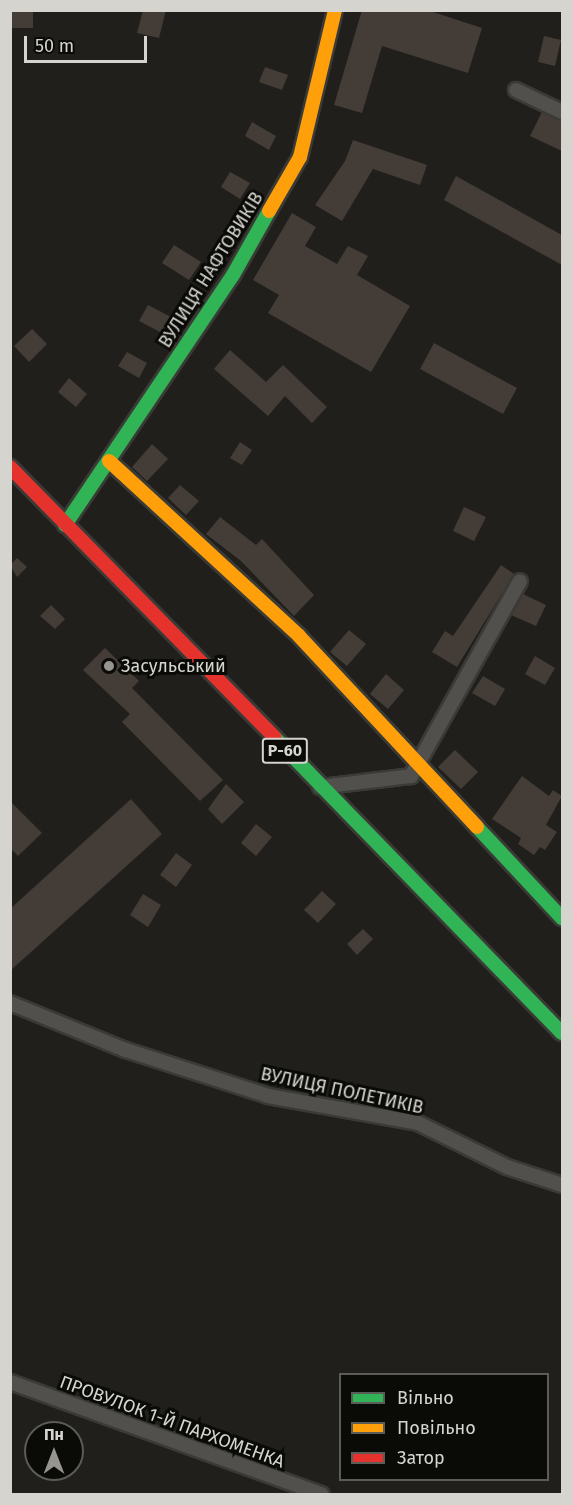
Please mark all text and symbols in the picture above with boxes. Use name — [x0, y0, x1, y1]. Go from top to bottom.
scale bar — [27, 24, 150, 62]
text: 50 m — [35, 35, 74, 57]
street label: ВУЛИЦЯ НАФТОВИКІВ — [154, 188, 268, 352]
place label: Засульський — [121, 655, 226, 677]
marker: Засульський — [102, 659, 116, 673]
road number: Р-60 — [261, 738, 309, 764]
street label: ВУЛИЦЯ ПОЛЕТИКІВ — [259, 1063, 425, 1119]
street label: ПРОВУЛОК 1-Й ПАРХОМЕНКА — [57, 1371, 287, 1473]
legend — [339, 1373, 549, 1481]
text: Вільно — [397, 1387, 454, 1409]
text: Повільно — [397, 1417, 476, 1439]
north arrow — [24, 1421, 84, 1481]
text: Пн — [44, 1425, 64, 1444]
text: Затор — [397, 1447, 445, 1469]

